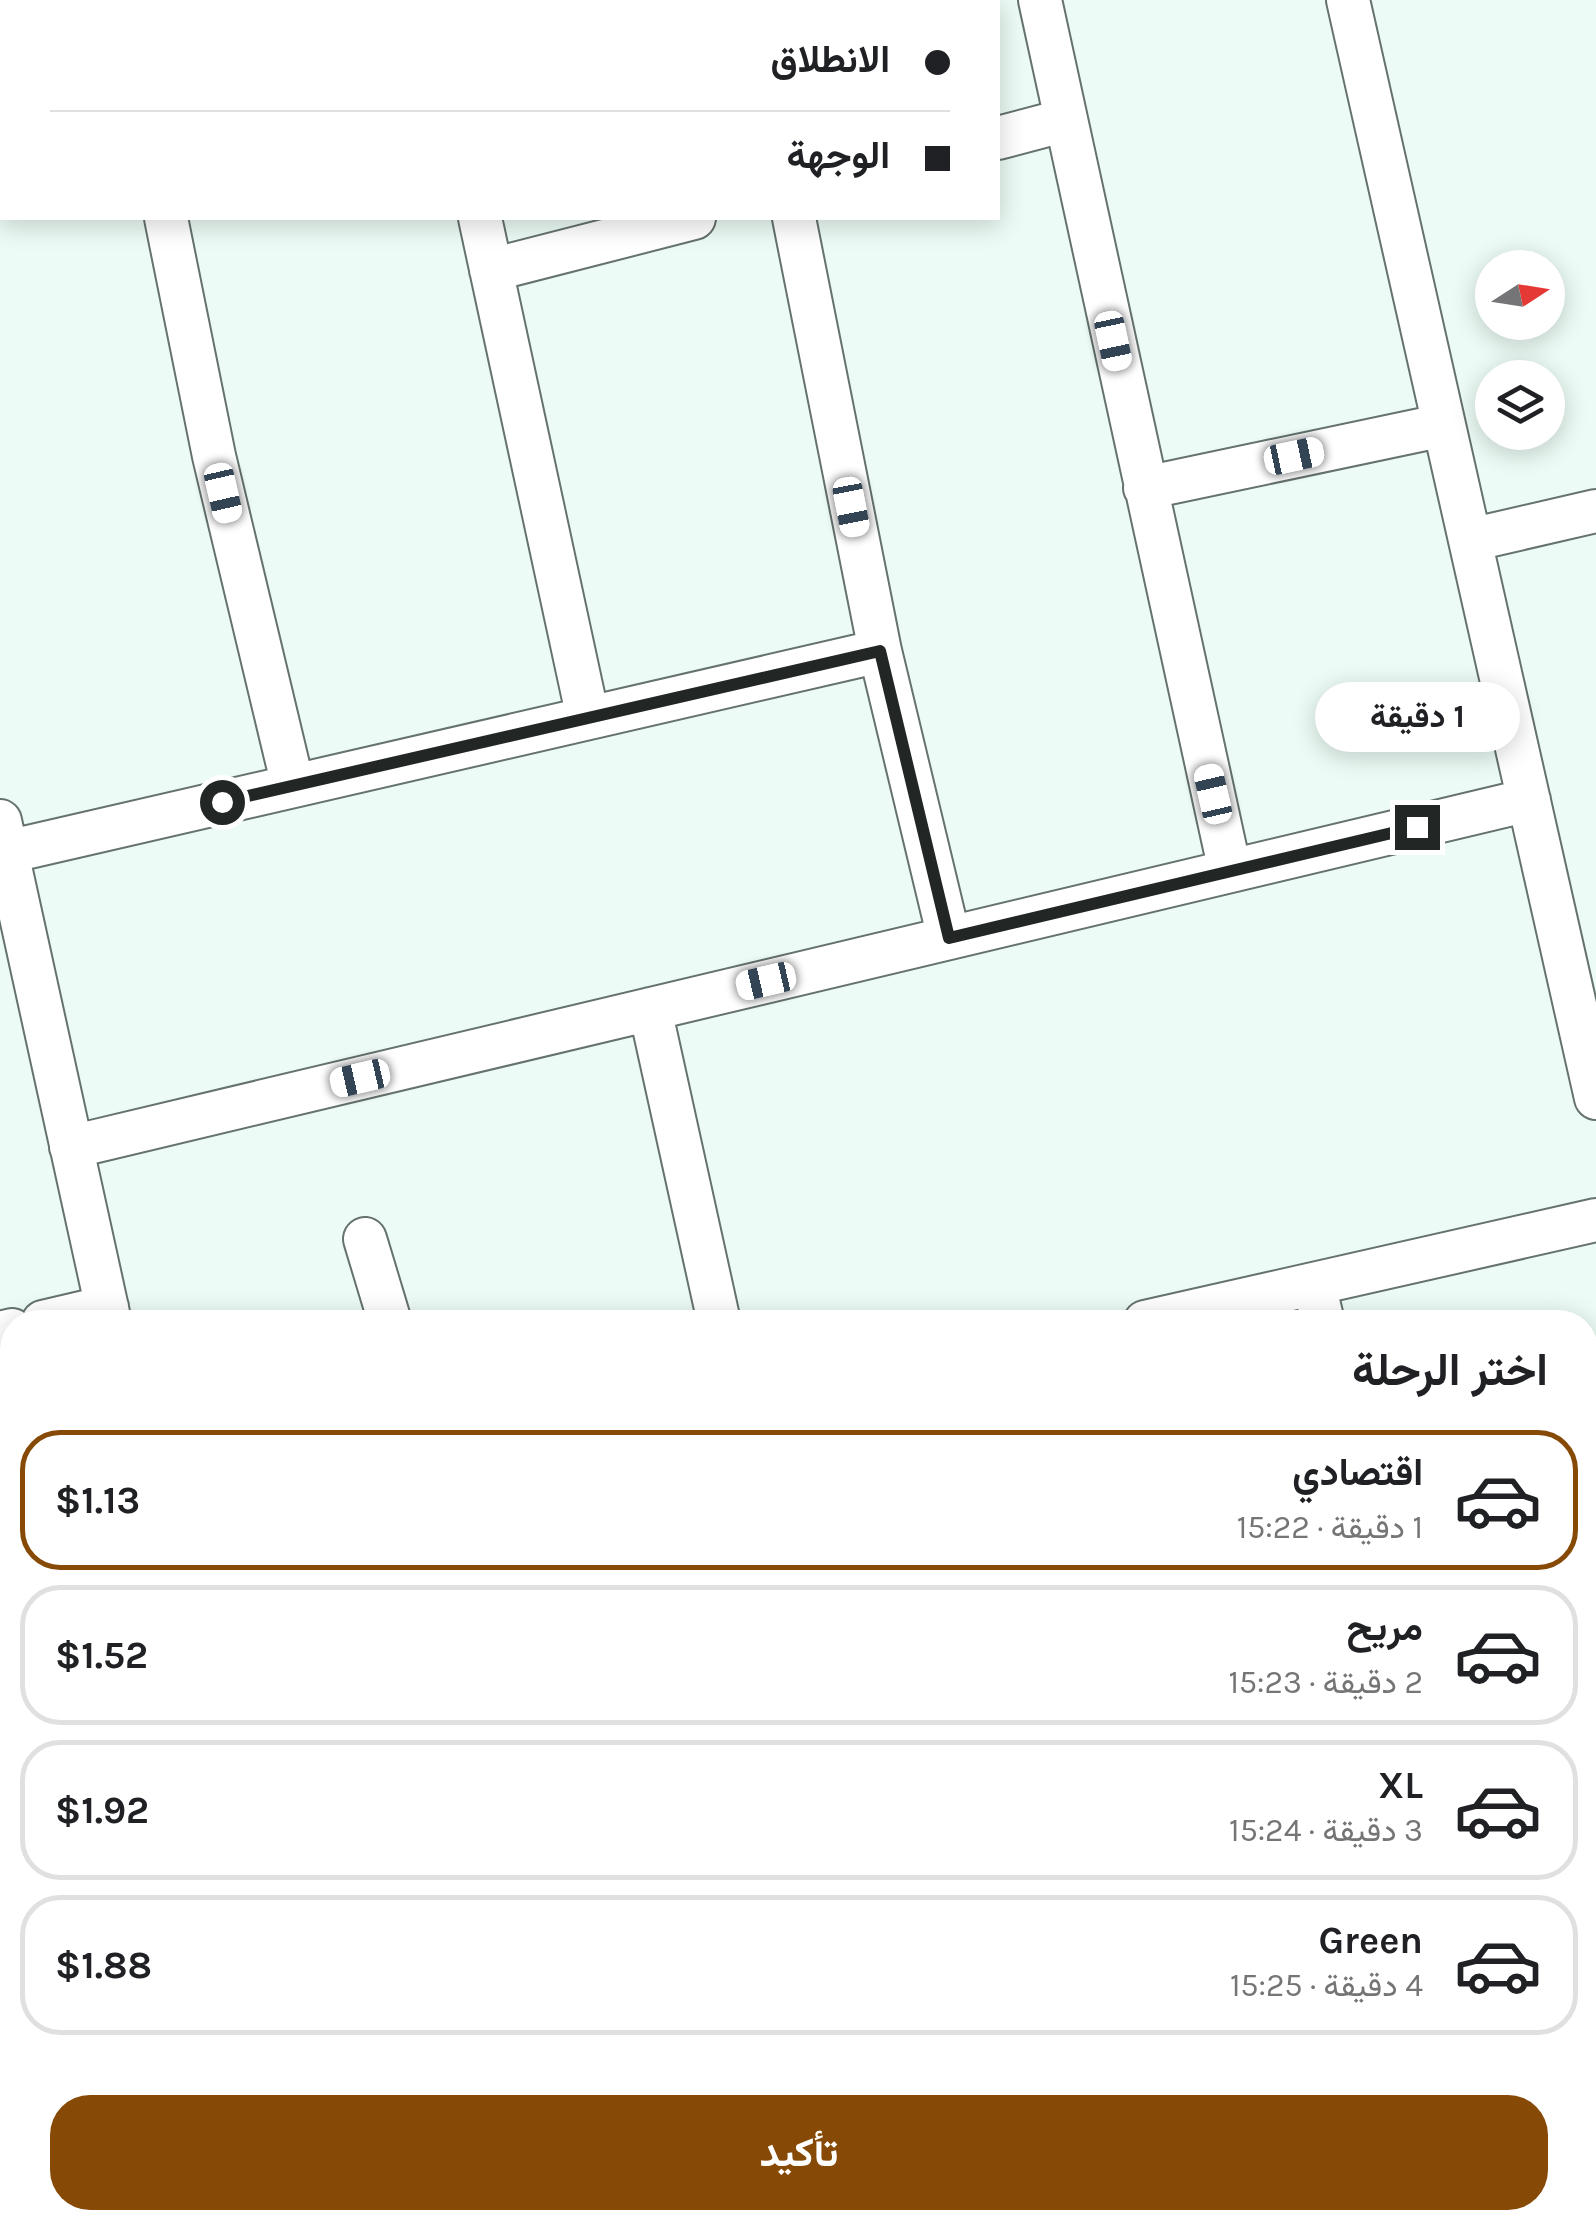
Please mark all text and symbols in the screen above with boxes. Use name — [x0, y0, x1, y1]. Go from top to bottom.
text: الانطلاق — [771, 37, 890, 82]
text: الوجهة — [787, 133, 890, 178]
north arrow — [1475, 250, 1565, 340]
map controls — [1475, 250, 1565, 450]
car — [1092, 309, 1134, 373]
button: layers — [1475, 360, 1565, 450]
car — [1262, 435, 1326, 477]
car — [202, 460, 244, 526]
car — [831, 475, 871, 539]
callout: 1 دقيقة — [1314, 682, 1520, 752]
text: 1 دقيقة — [1370, 698, 1465, 735]
car — [1192, 761, 1234, 827]
route start — [200, 780, 245, 825]
route end — [1395, 805, 1440, 850]
car — [733, 960, 799, 1002]
car — [327, 1057, 393, 1099]
text: اختر الرحلة — [1352, 1344, 1548, 1396]
text: اقتصادي — [1292, 1450, 1423, 1495]
icon: car — [1453, 1455, 1543, 1545]
text: $1.13 — [55, 1478, 140, 1523]
text: 1 دقيقة · 15:22 — [1237, 1509, 1423, 1546]
text: مريح — [1347, 1605, 1423, 1650]
icon: car — [1453, 1610, 1543, 1700]
text: $1.52 — [55, 1633, 148, 1678]
text: 2 دقيقة · 15:23 — [1228, 1664, 1423, 1701]
text: XL — [1378, 1763, 1423, 1808]
icon: car — [1453, 1765, 1543, 1855]
text: $1.92 — [55, 1788, 149, 1833]
text: 3 دقيقة · 15:24 — [1229, 1812, 1423, 1849]
text: Green — [1318, 1918, 1423, 1963]
icon: car — [1453, 1920, 1543, 2010]
text: $1.88 — [55, 1943, 152, 1988]
text: 4 دقيقة · 15:25 — [1230, 1967, 1423, 2004]
button: تأكيد — [50, 2095, 1548, 2210]

